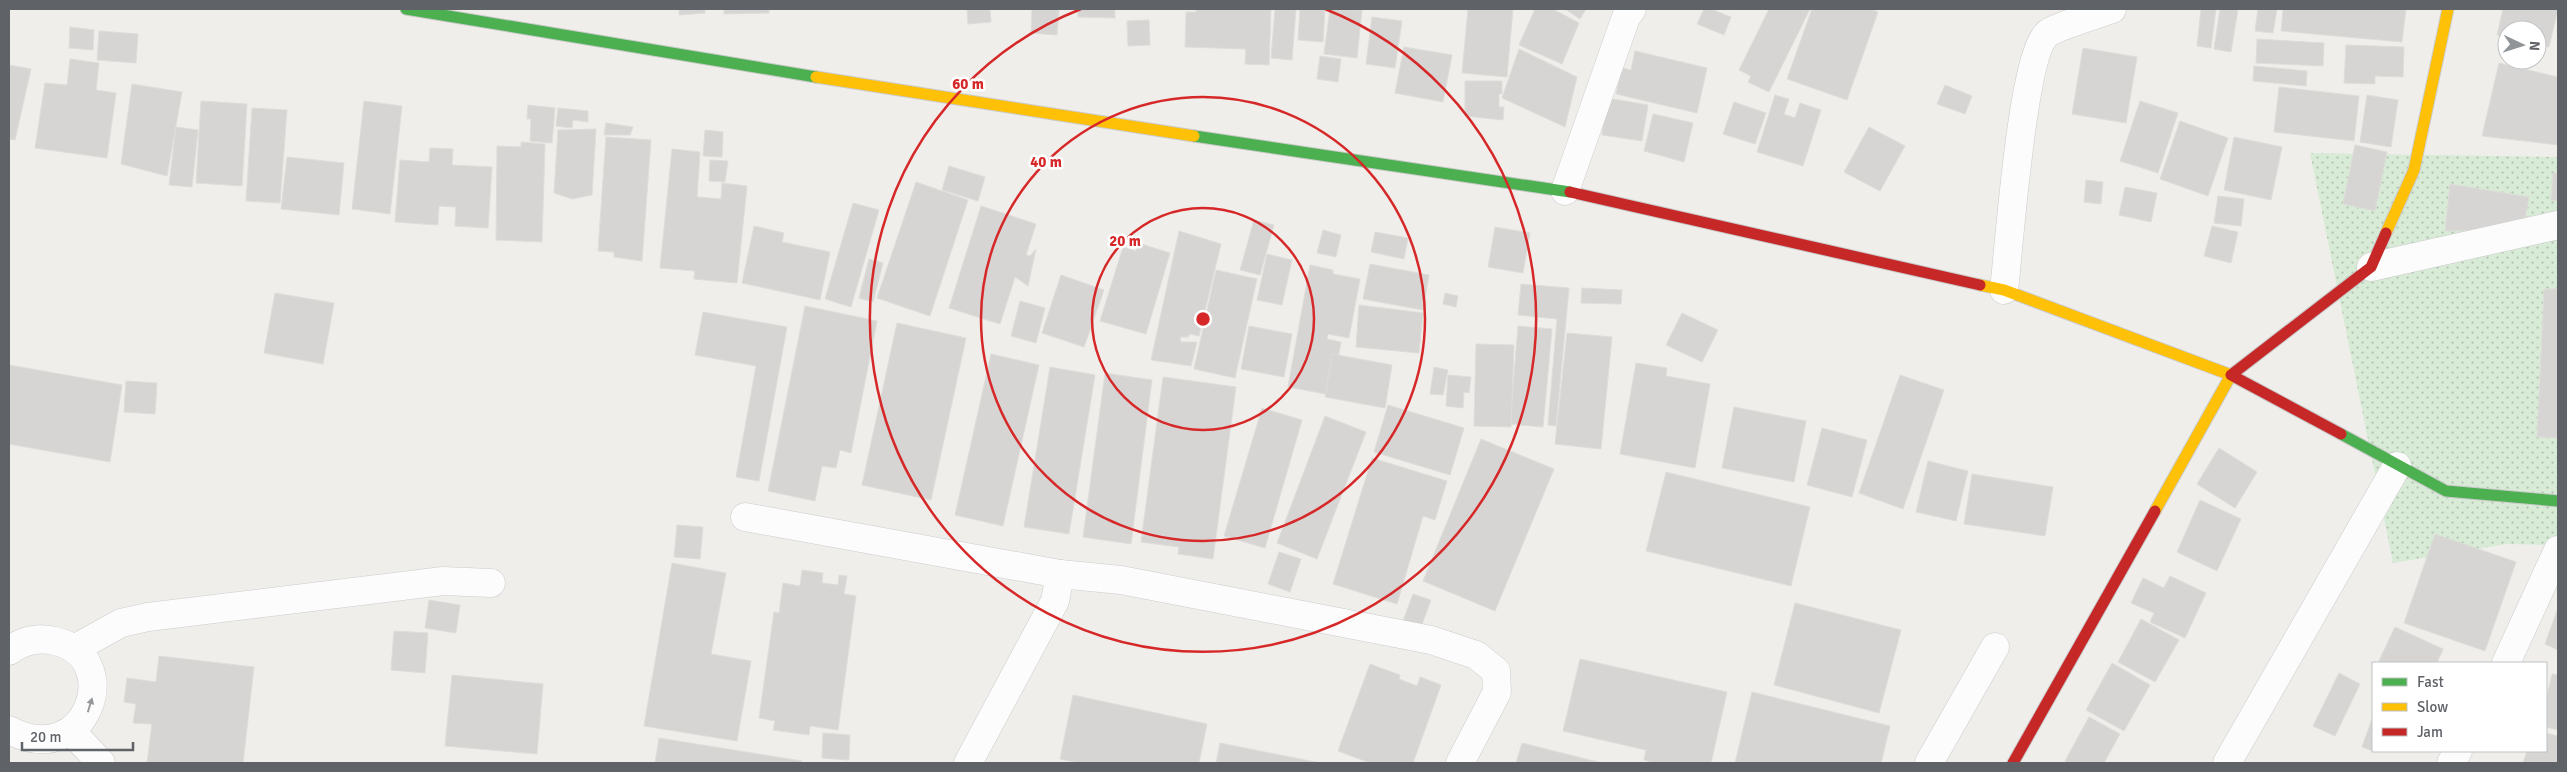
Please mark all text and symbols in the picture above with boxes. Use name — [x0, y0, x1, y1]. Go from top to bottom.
north arrow — [2497, 20, 2547, 70]
text: N — [2526, 40, 2543, 51]
text: 60 m — [952, 75, 984, 93]
text: 40 m — [1030, 153, 1062, 171]
text: 20 m — [1109, 232, 1141, 250]
centre of rings — [1194, 310, 1212, 328]
legend — [2372, 662, 2547, 752]
text: Fast — [2417, 673, 2444, 691]
one-way arrow — [86, 697, 94, 712]
text: Slow — [2417, 698, 2448, 716]
scale bar — [22, 720, 134, 752]
text: Jam — [2417, 723, 2443, 741]
text: 20 m — [30, 728, 61, 746]

